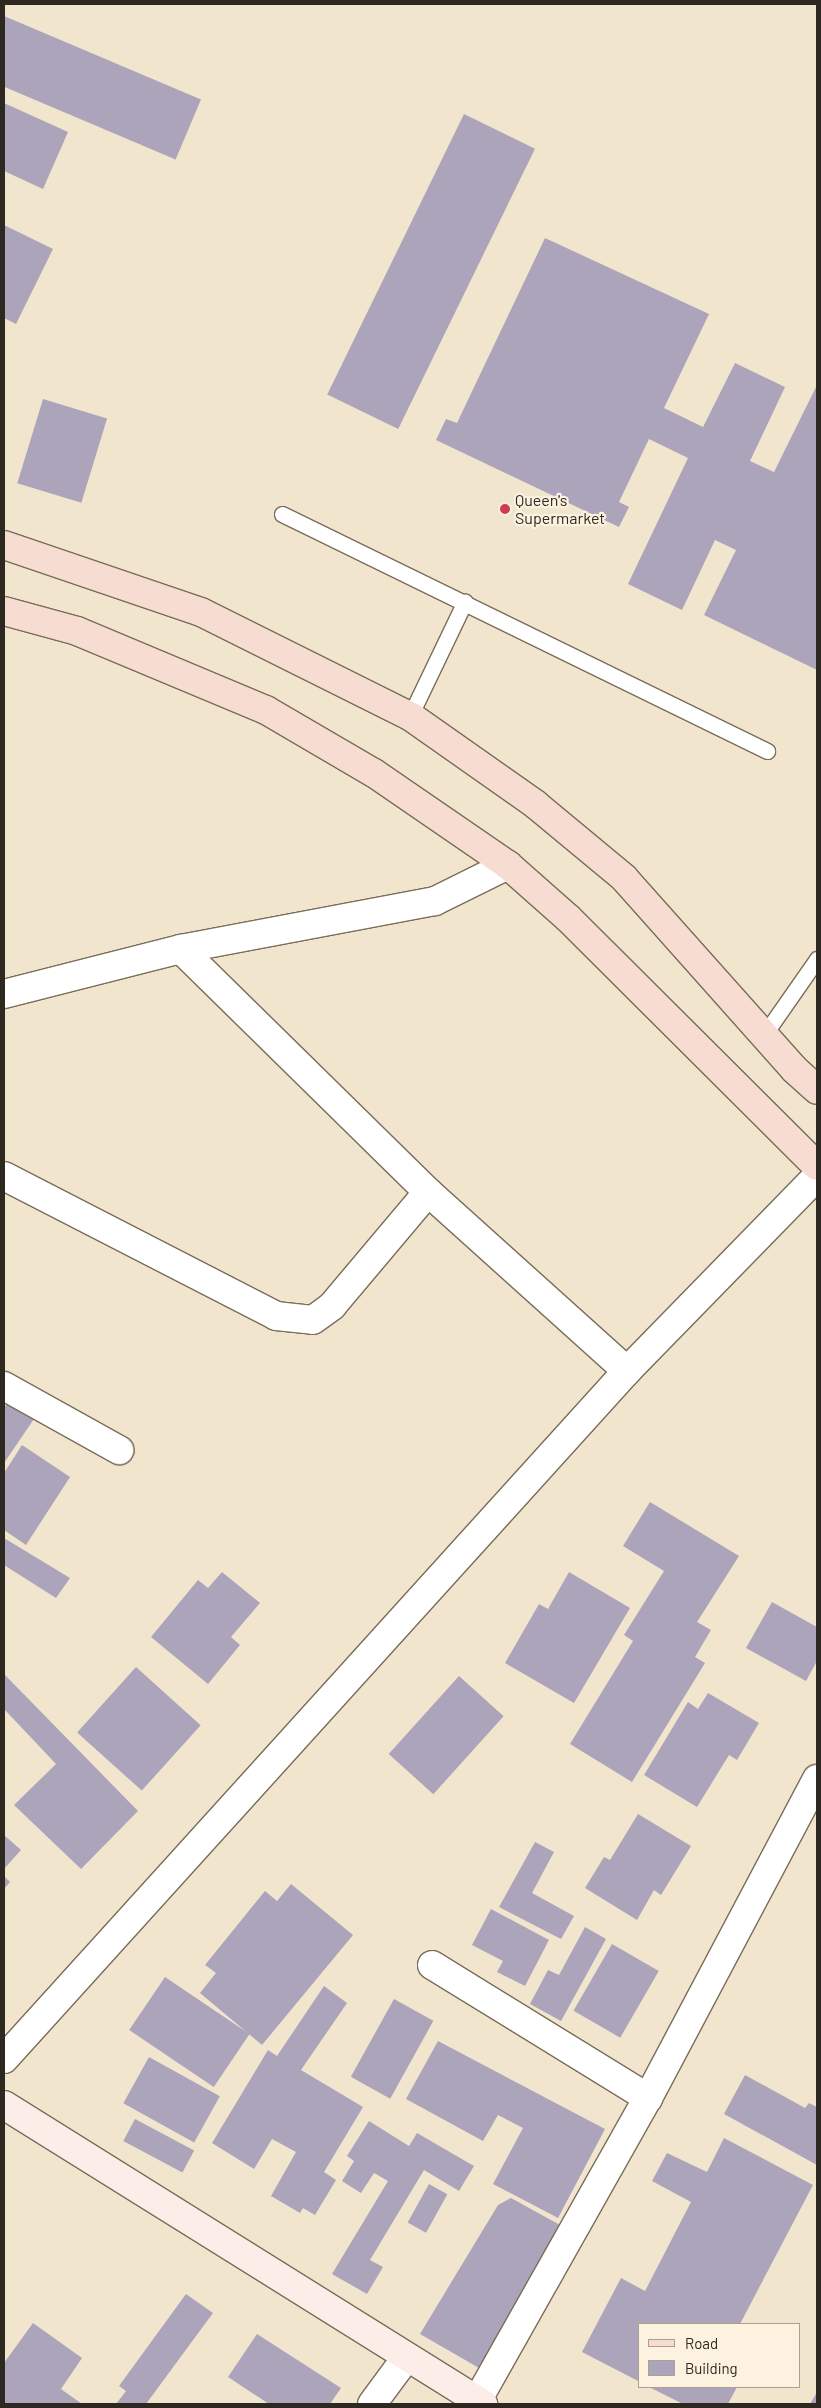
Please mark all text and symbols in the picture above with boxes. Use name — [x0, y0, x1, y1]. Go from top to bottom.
place label: Queen's Supermarket — [515, 490, 605, 528]
marker: Queen's Supermarket — [499, 503, 511, 515]
legend — [638, 2323, 801, 2388]
text: Road — [685, 2334, 718, 2352]
text: Building — [685, 2359, 738, 2377]

